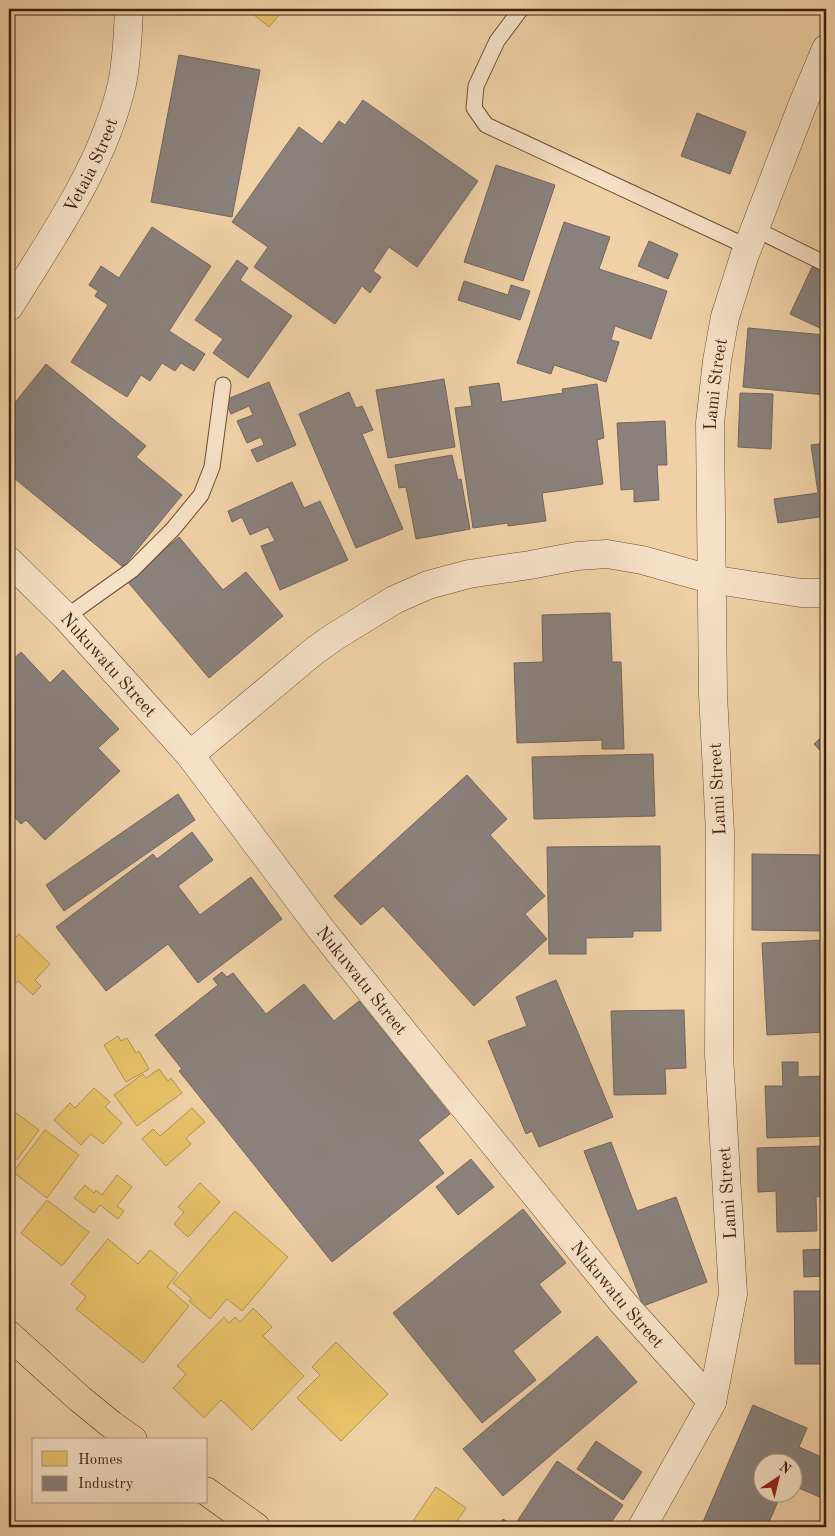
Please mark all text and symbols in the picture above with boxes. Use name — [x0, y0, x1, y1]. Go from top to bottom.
street label: Vetaia Street — [61, 116, 121, 216]
street label: Lami Street — [702, 337, 731, 430]
street label: Nukuwatu Street — [57, 610, 159, 721]
street label: Lami Street — [707, 742, 729, 836]
street label: Nukuwatu Street — [312, 923, 410, 1039]
street label: Lami Street — [716, 1146, 740, 1240]
street label: Nukuwatu Street — [567, 1238, 667, 1352]
legend — [32, 1438, 208, 1504]
text: Homes — [78, 1453, 123, 1468]
north arrow — [752, 1454, 802, 1504]
text: N — [776, 1459, 794, 1477]
text: Industry — [78, 1477, 134, 1492]

